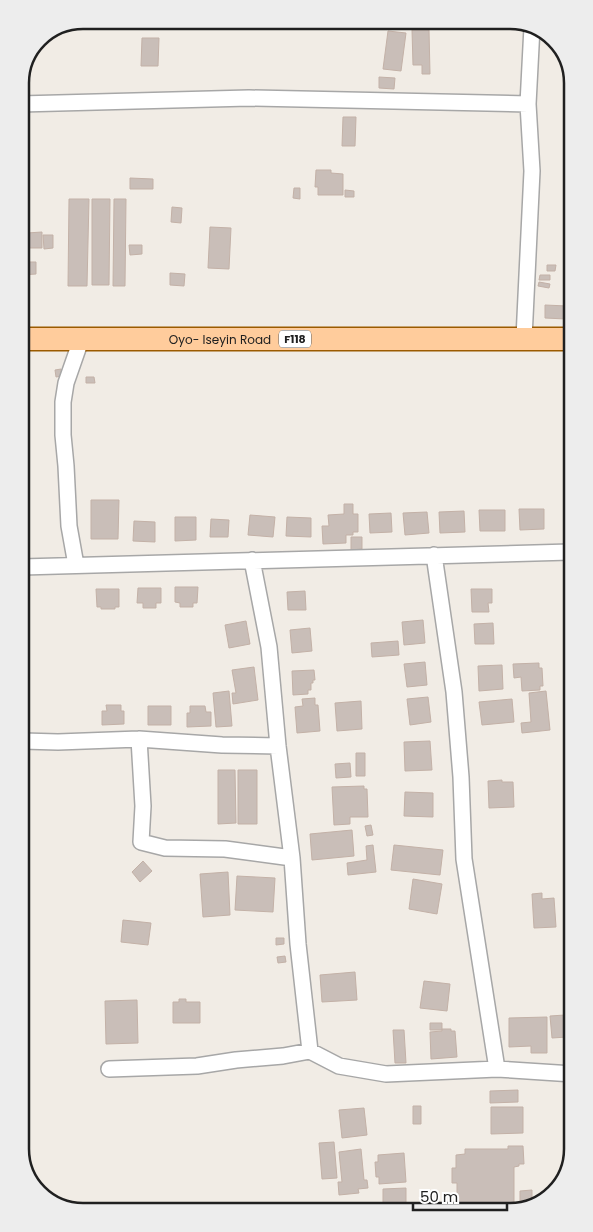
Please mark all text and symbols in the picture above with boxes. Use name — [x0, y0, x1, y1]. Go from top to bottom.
road number: F118 — [279, 330, 311, 348]
street label: Oyo- Iseyin Road — [169, 331, 271, 348]
scale bar — [413, 1180, 507, 1212]
text: 50 m — [420, 1186, 458, 1207]

